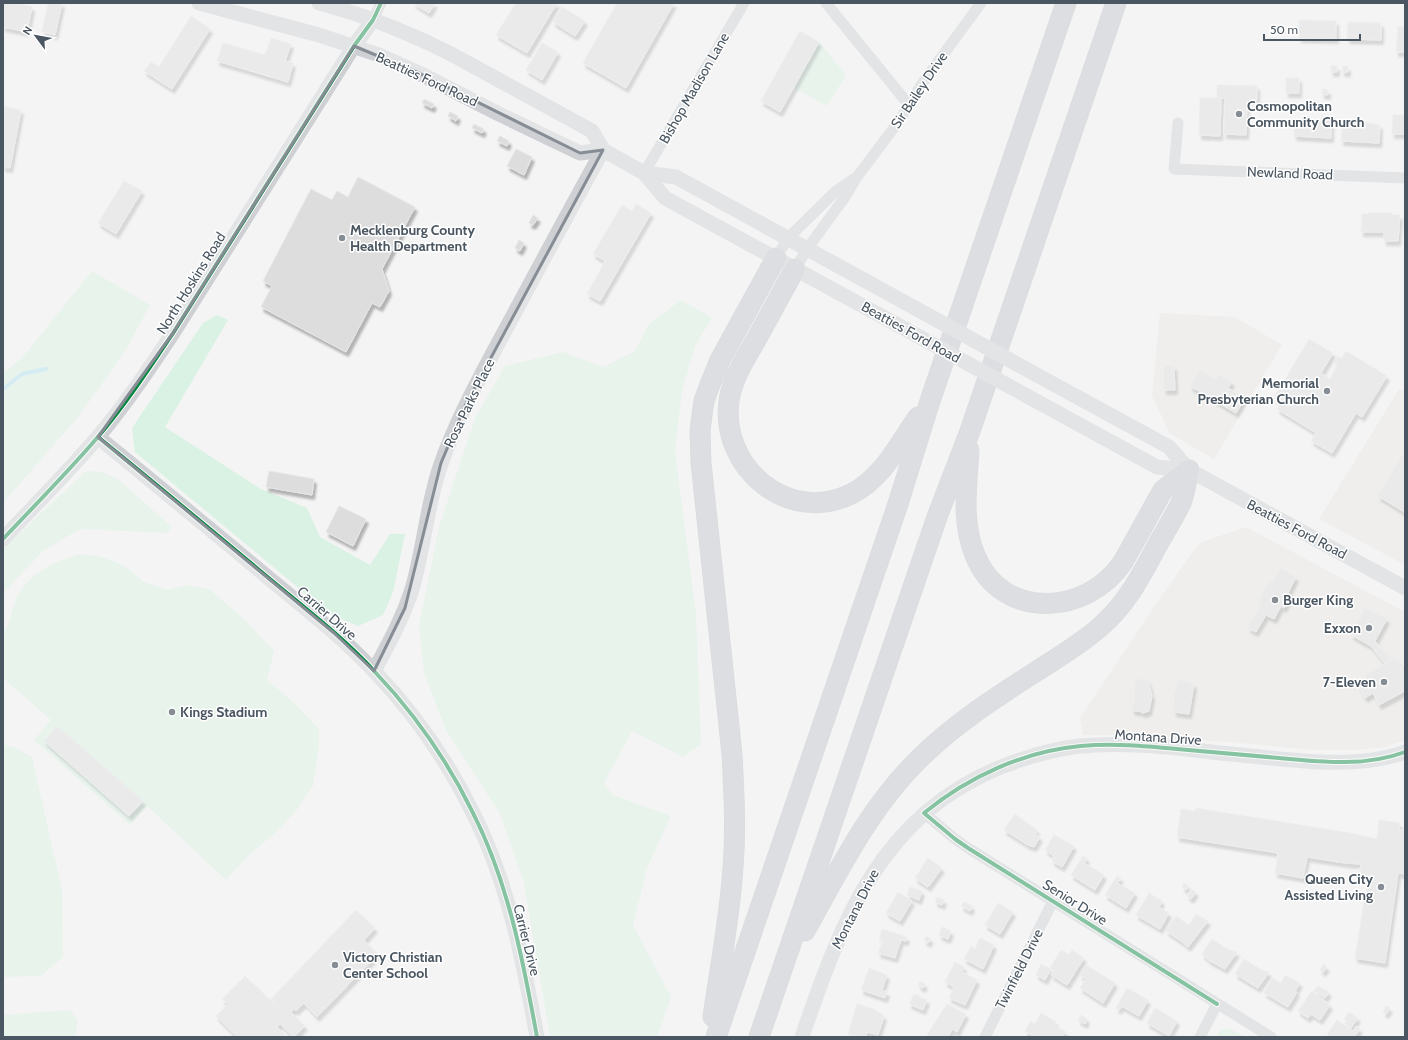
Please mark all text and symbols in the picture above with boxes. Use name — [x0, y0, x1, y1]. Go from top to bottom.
north arrow — [16, 16, 56, 56]
scale bar — [1264, 16, 1360, 42]
text: 50 m — [1270, 22, 1298, 37]
text: N — [20, 24, 36, 38]
street label: Bishop Madison Lane — [655, 29, 733, 147]
street label: Beatties Ford Road — [373, 47, 481, 111]
street label: Sir Bailey Drive — [887, 48, 951, 132]
place label: Cosmopolitan Community Church — [1247, 97, 1364, 131]
marker: Cosmopolitan Community Church — [1234, 109, 1244, 119]
street label: Newland Road — [1247, 163, 1333, 183]
place label: Mecklenburg County Health Department — [350, 221, 475, 255]
street label: North Hoskins Road — [152, 229, 230, 337]
marker: Mecklenburg County Health Department — [337, 233, 347, 243]
street label: Beatties Ford Road — [858, 297, 964, 367]
street label: Rosa Parks Place — [440, 355, 498, 451]
place label: Memorial Presbyterian Church — [1197, 374, 1319, 408]
marker: Memorial Presbyterian Church — [1322, 386, 1332, 396]
street label: Beatties Ford Road — [1244, 495, 1350, 563]
street label: Carrier Drive — [293, 582, 361, 644]
place label: Burger King — [1283, 591, 1353, 609]
marker: Burger King — [1270, 595, 1280, 605]
place label: Exxon — [1324, 619, 1361, 637]
marker: Exxon — [1364, 623, 1374, 633]
place label: 7-Eleven — [1323, 673, 1376, 691]
marker: 7-Eleven — [1379, 677, 1389, 687]
place label: Kings Stadium — [180, 703, 267, 721]
marker: Kings Stadium — [167, 707, 177, 717]
street label: Montana Drive — [1114, 725, 1202, 749]
street label: Montana Drive — [827, 866, 883, 952]
place label: Queen City Assisted Living — [1285, 870, 1373, 904]
street label: Senior Drive — [1039, 875, 1111, 929]
marker: Queen City Assisted Living — [1376, 882, 1386, 892]
street label: Carrier Drive — [509, 902, 545, 978]
street label: Twinfield Drive — [991, 926, 1047, 1012]
place label: Victory Christian Center School — [343, 948, 442, 982]
marker: Victory Christian Center School — [330, 960, 340, 970]

